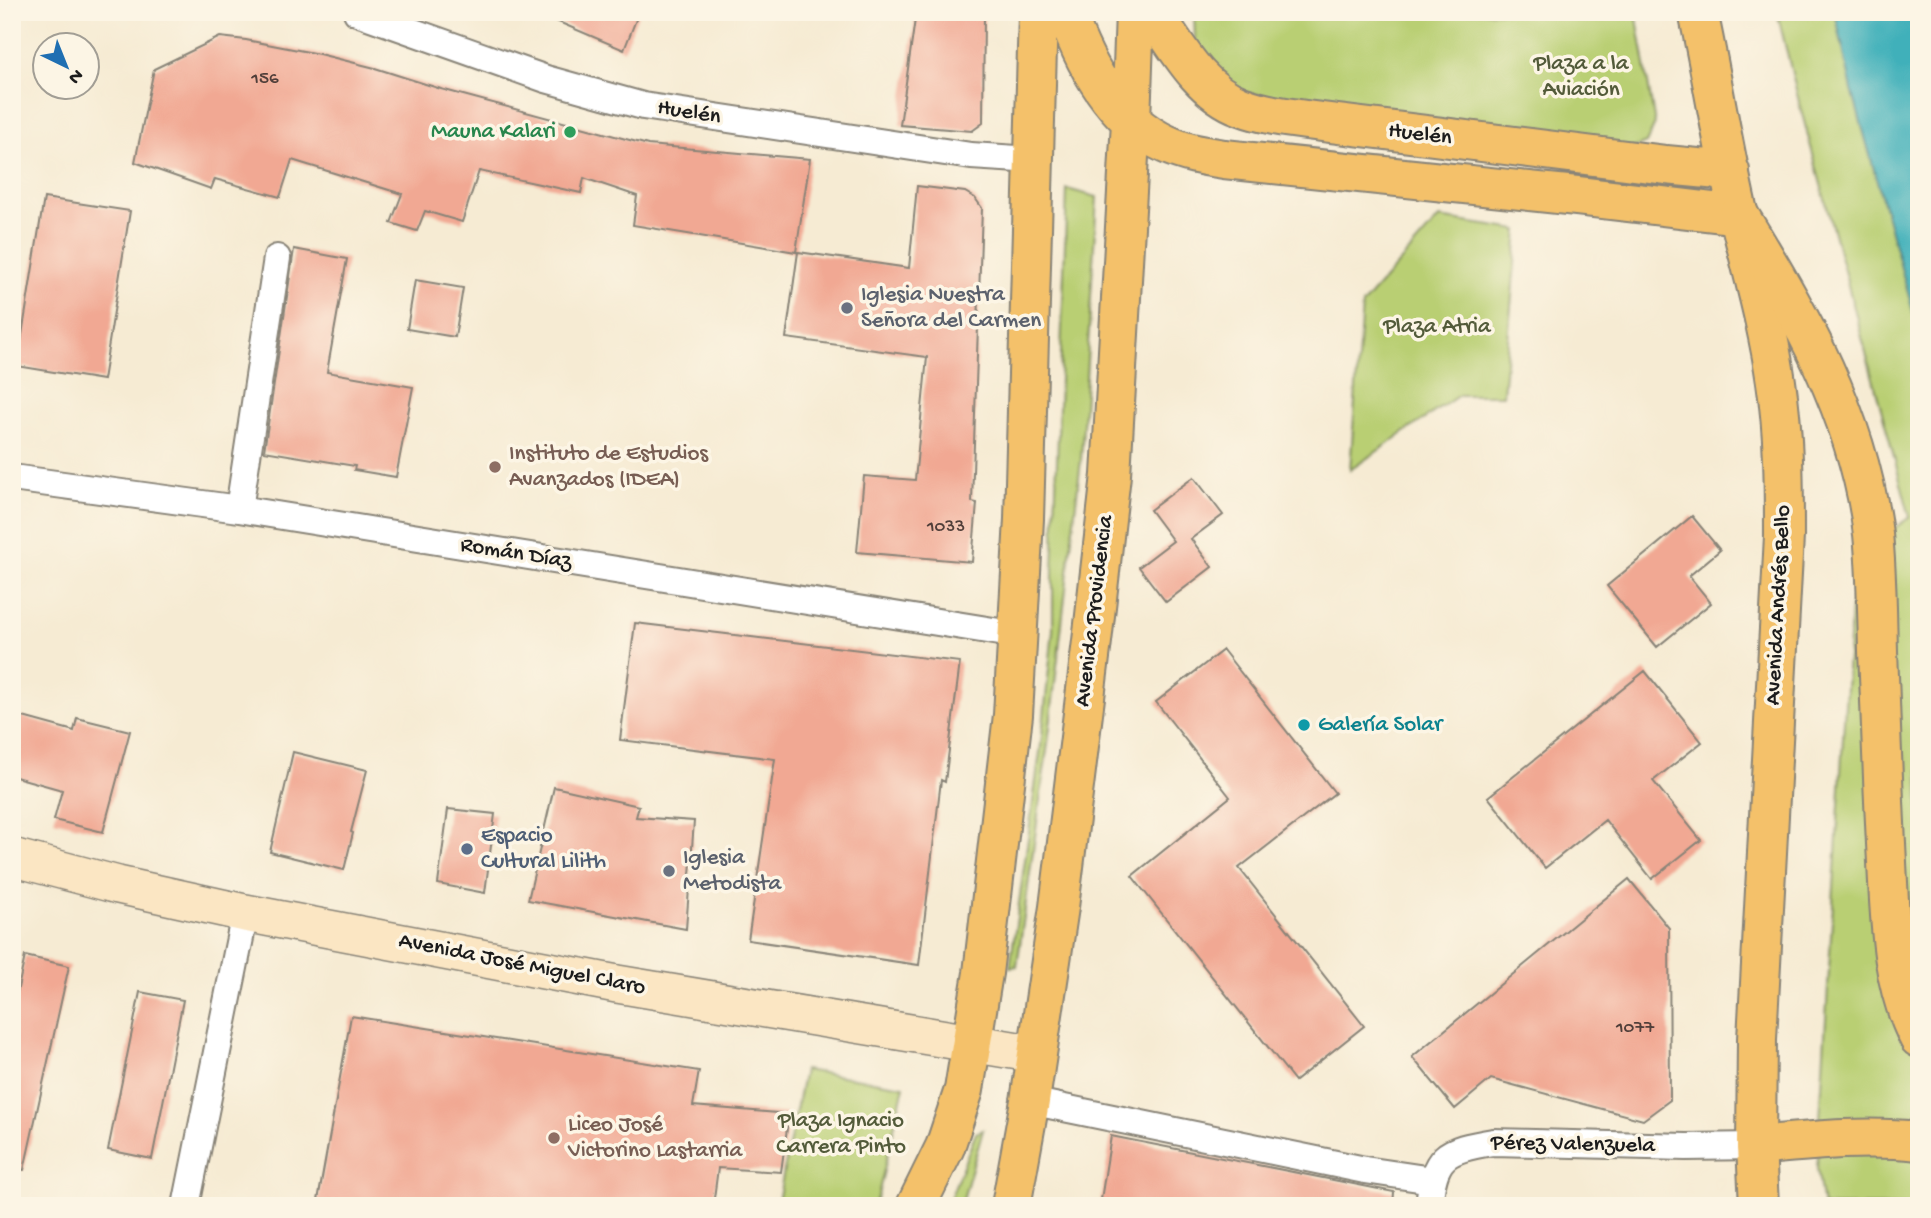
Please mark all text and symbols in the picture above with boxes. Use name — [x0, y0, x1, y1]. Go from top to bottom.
north arrow — [32, 32, 102, 102]
park label: Plaza a la Aviación — [1533, 51, 1630, 104]
text: N — [63, 63, 88, 89]
house number: 156 — [250, 68, 279, 91]
street label: Huelén — [655, 95, 723, 131]
street label: Huelén — [1387, 118, 1453, 152]
place label: Mauna Kalari — [431, 119, 556, 146]
marker: Mauna Kalari — [562, 124, 578, 140]
place label: Iglesia Nuestra Señora del Carmen — [861, 282, 1041, 335]
marker: Iglesia Nuestra Señora del Carmen — [839, 300, 855, 316]
park label: Plaza Atria — [1382, 314, 1492, 341]
place label: Instituto de Estudios Avanzados (IDEA) — [509, 441, 708, 494]
marker: Instituto de Estudios Avanzados (IDEA) — [487, 459, 503, 475]
street label: Avenida Andrés Bello — [1760, 504, 1798, 706]
street label: Avenida Providencia — [1070, 512, 1120, 708]
house number: 1033 — [926, 516, 965, 539]
street label: Román Díaz — [458, 532, 574, 576]
place label: Galería Solar — [1318, 712, 1444, 739]
marker: Galería Solar — [1296, 717, 1312, 733]
place label: Espacio Cultural Lilith — [481, 823, 606, 876]
marker: Espacio Cultural Lilith — [459, 841, 475, 857]
place label: Iglesia Metodista — [683, 845, 782, 898]
marker: Iglesia Metodista — [661, 863, 677, 879]
street label: Avenida José Miguel Claro — [396, 928, 648, 1002]
house number: 1077 — [1615, 1017, 1655, 1040]
park label: Plaza Ignacio Carrera Pinto — [776, 1108, 906, 1161]
place label: Liceo José Victorino Lastarria — [567, 1112, 743, 1165]
marker: Liceo José Victorino Lastarria — [546, 1130, 562, 1146]
street label: Pérez Valenzuela — [1490, 1130, 1657, 1160]

